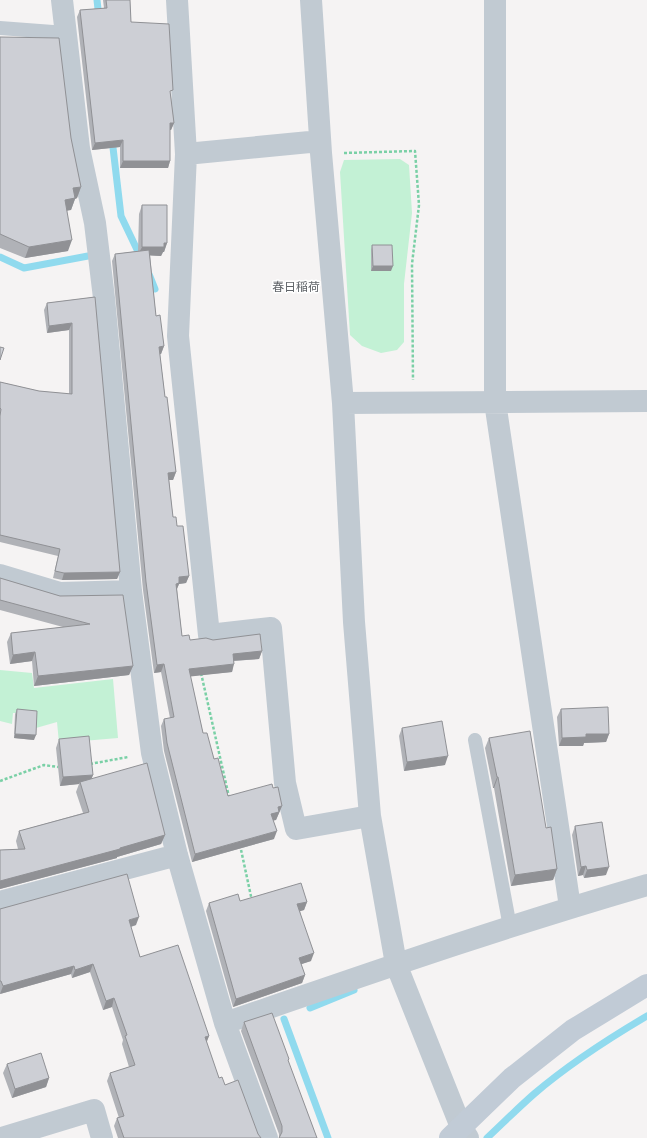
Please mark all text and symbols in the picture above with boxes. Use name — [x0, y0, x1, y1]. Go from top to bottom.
district label: 春日稲荷 — [272, 280, 320, 294]

